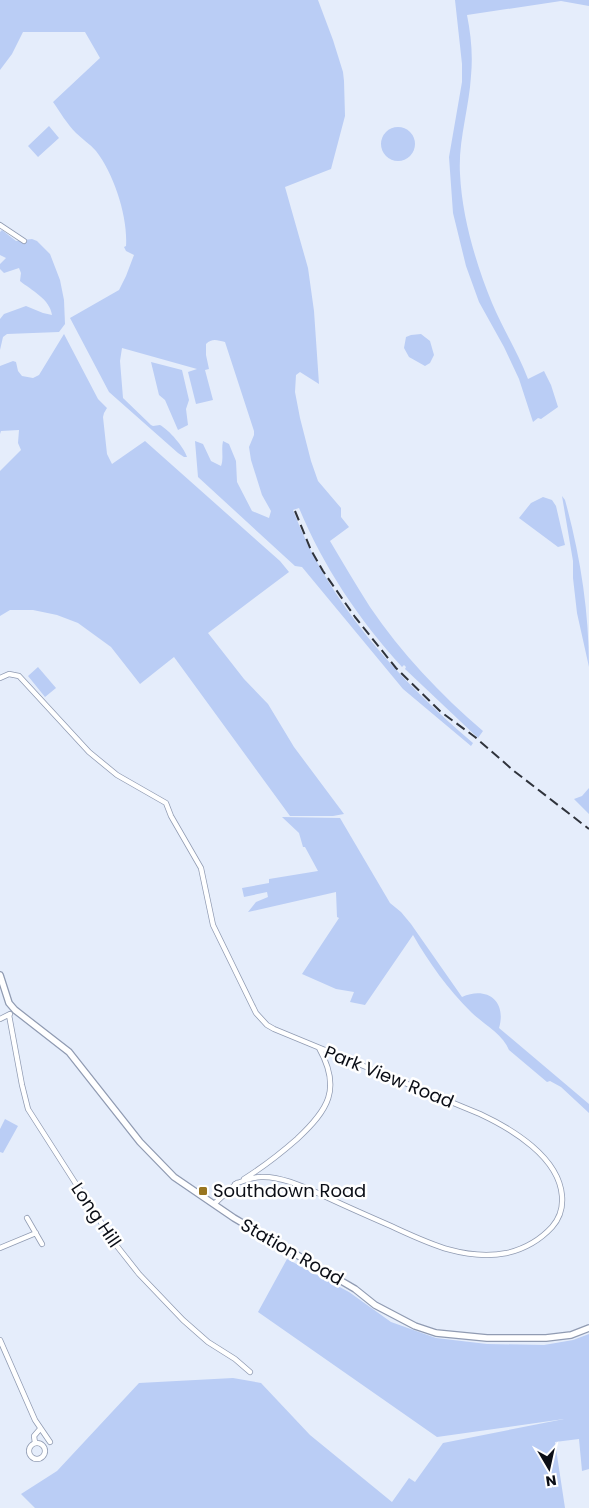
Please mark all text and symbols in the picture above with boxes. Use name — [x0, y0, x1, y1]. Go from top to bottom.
street label: Park View Road — [321, 1039, 458, 1114]
street label: Long Hill — [65, 1177, 127, 1252]
place label: Southdown Road — [213, 1178, 366, 1203]
marker: Southdown Road — [197, 1185, 209, 1197]
street label: Station Road — [236, 1212, 348, 1291]
north arrow — [524, 1443, 574, 1493]
text: N — [544, 1470, 558, 1492]

